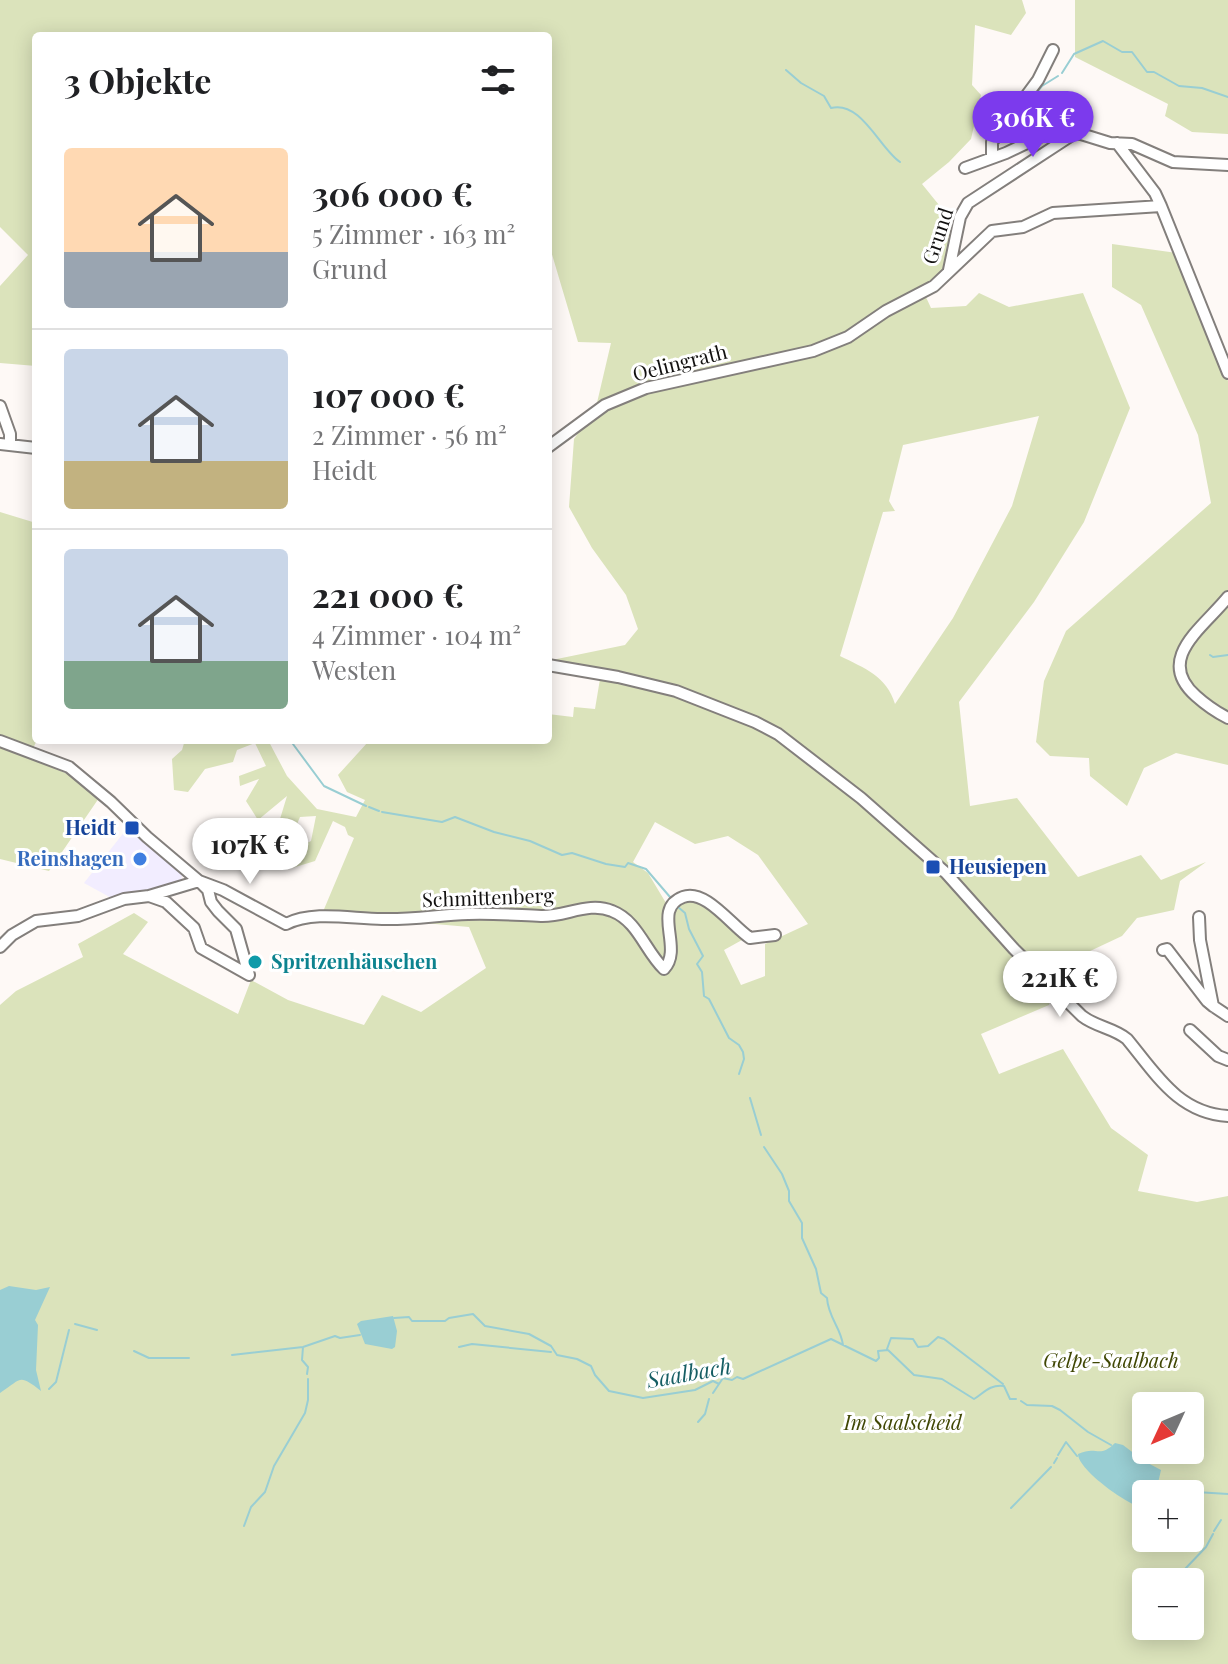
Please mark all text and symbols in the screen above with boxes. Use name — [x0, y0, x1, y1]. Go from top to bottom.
text: 3 Objekte — [64, 57, 211, 103]
icon: filters — [476, 58, 520, 102]
pin: 306K € — [968, 91, 1098, 159]
text: 306K € — [990, 99, 1076, 134]
text: 306 000 € — [312, 170, 473, 216]
icon: home — [128, 180, 224, 276]
street label: Grund — [915, 203, 959, 267]
text: 5 Zimmer · 163 m² — [312, 216, 515, 251]
text: Grund — [312, 251, 388, 286]
street label: Oelingrath — [630, 337, 730, 386]
text: 107 000 € — [312, 371, 465, 417]
icon: home — [128, 381, 224, 477]
text: 2 Zimmer · 56 m² — [312, 417, 507, 452]
text: Heidt — [312, 452, 376, 487]
text: 221 000 € — [312, 571, 464, 617]
icon: home — [128, 581, 224, 677]
text: 4 Zimmer · 104 m² — [312, 617, 521, 652]
text: Westen — [312, 652, 396, 687]
place label: Heidt — [65, 813, 117, 840]
pin: 107K € — [185, 818, 315, 886]
marker: Heidt — [123, 819, 141, 837]
text: 107K € — [210, 826, 290, 861]
place label: Reinshagen — [17, 844, 125, 871]
marker: Reinshagen — [131, 850, 149, 868]
place label: Heusiepen — [949, 852, 1047, 879]
marker: Heusiepen — [924, 858, 942, 876]
street label: Schmittenberg — [421, 881, 555, 912]
place label: Spritzenhäuschen — [271, 947, 438, 974]
pin: 221K € — [995, 951, 1125, 1019]
marker: Spritzenhäuschen — [246, 953, 264, 971]
text: 221K € — [1021, 959, 1099, 994]
park label: Gelpe-Saalbach — [1043, 1346, 1179, 1373]
water label: Saalbach — [643, 1350, 733, 1394]
north arrow — [1132, 1392, 1204, 1464]
map controls — [1132, 1392, 1204, 1640]
park label: Im Saalscheid — [843, 1408, 963, 1435]
button: + — [1132, 1480, 1204, 1552]
button: − — [1132, 1568, 1204, 1640]

